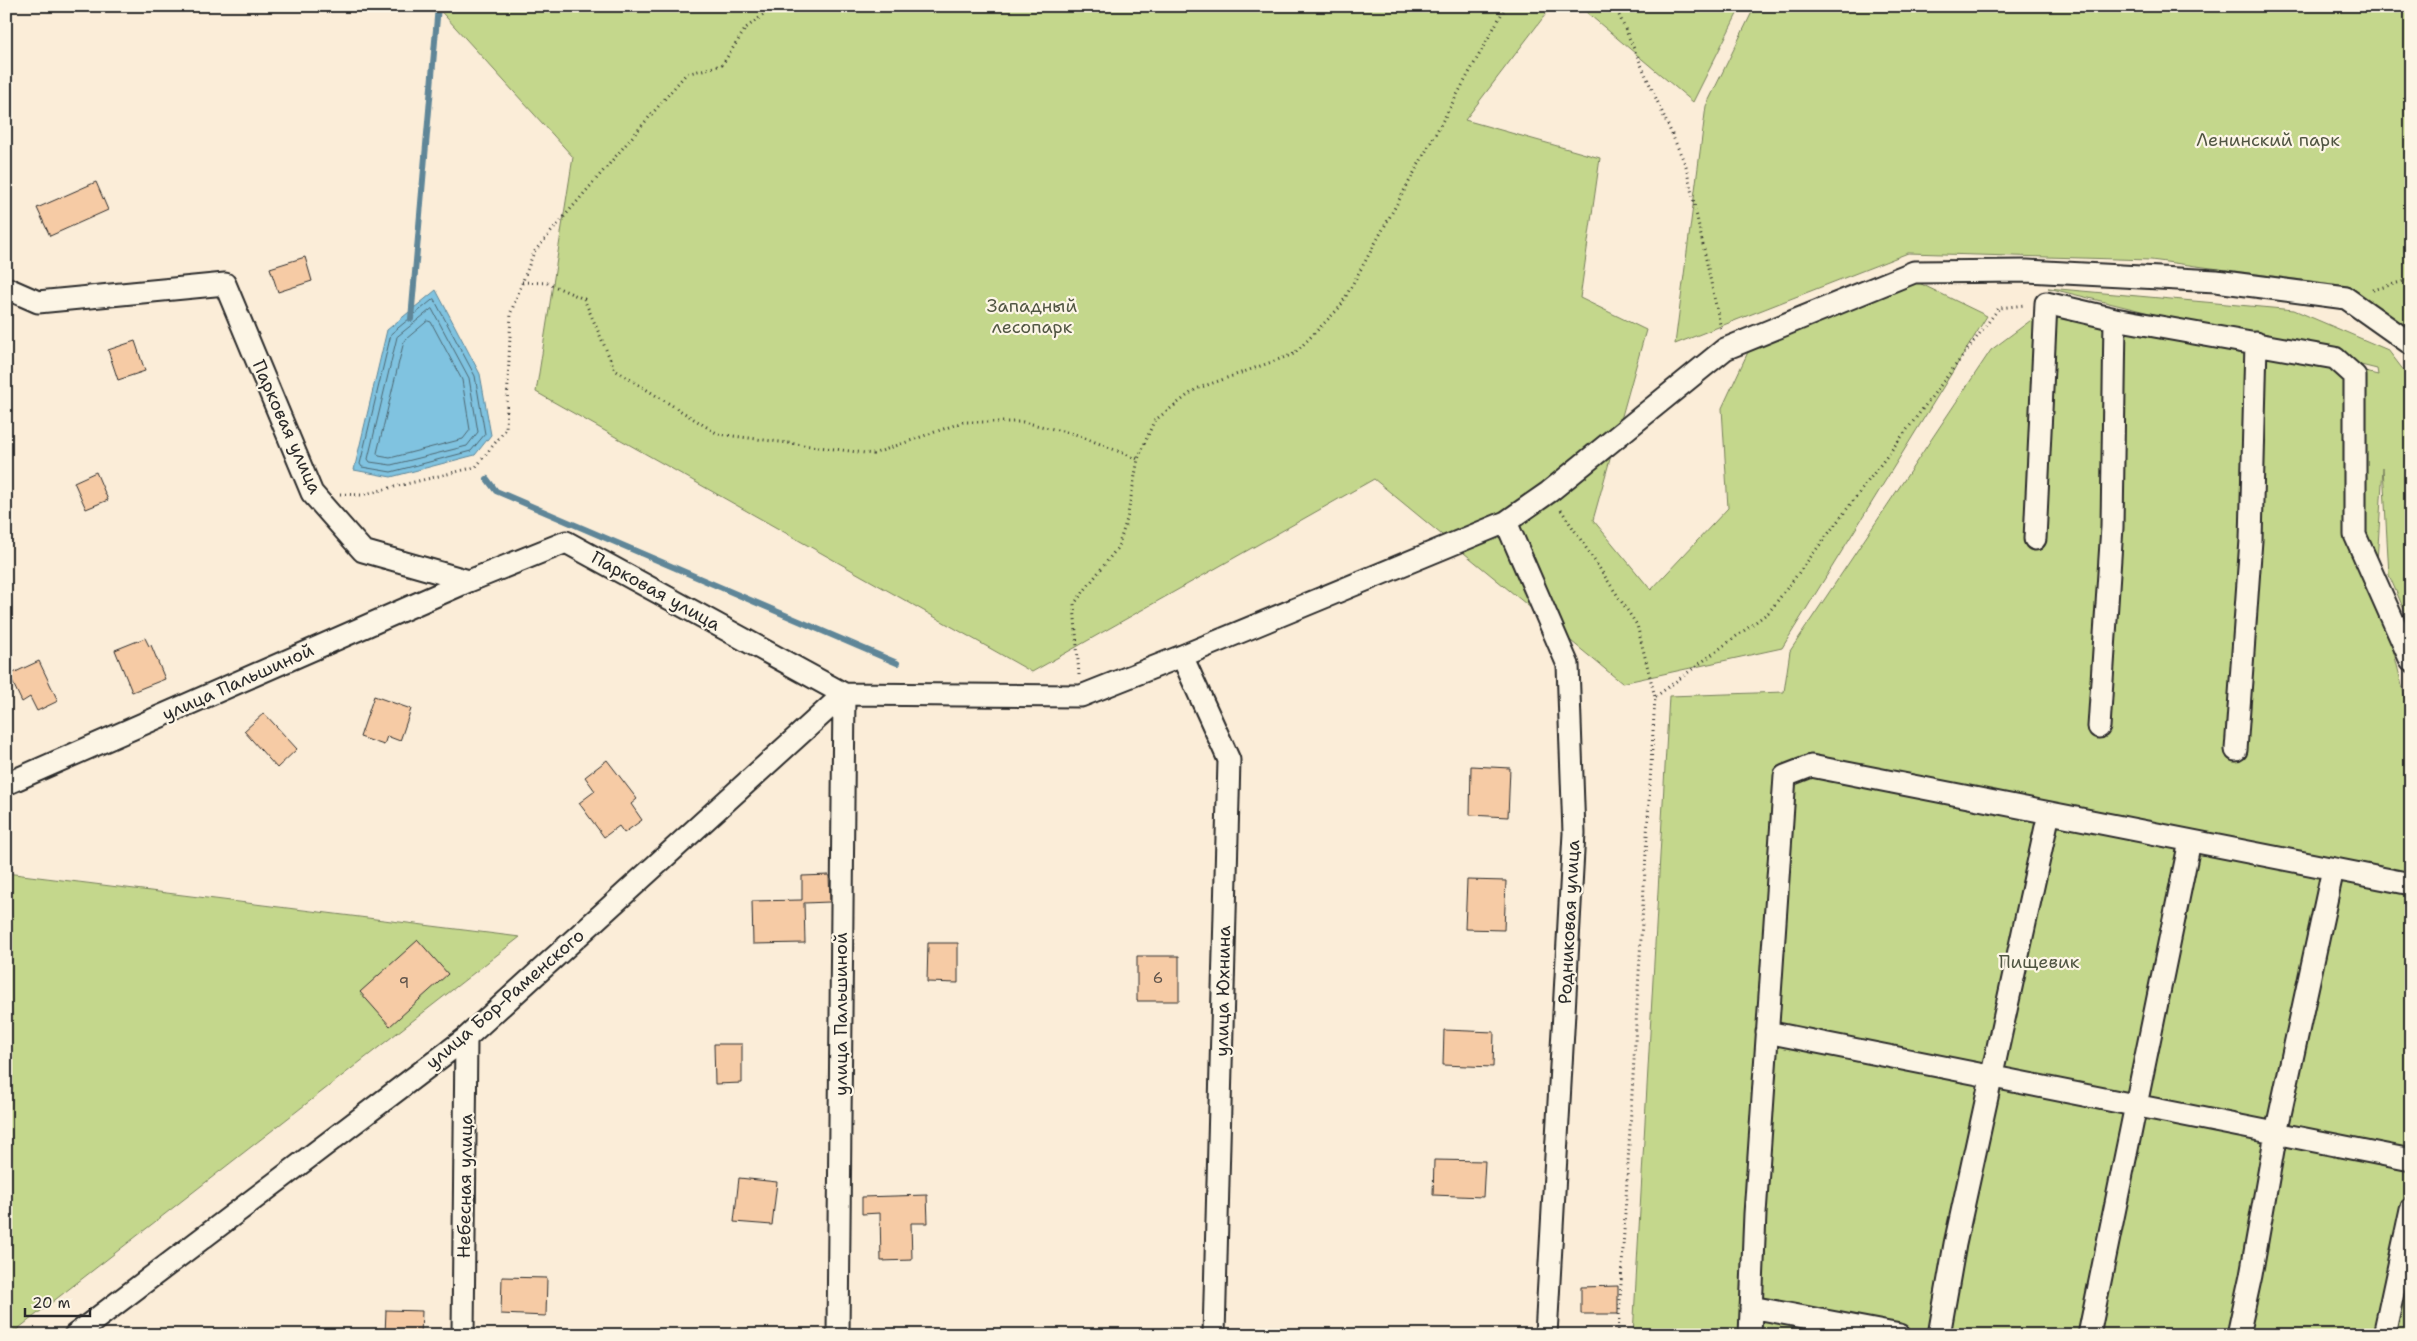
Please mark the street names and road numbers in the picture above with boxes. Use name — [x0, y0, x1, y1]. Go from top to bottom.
street label: Парковая улица — [247, 356, 327, 498]
street label: Парковая улица — [587, 546, 725, 636]
street label: улица Пальшиной — [158, 638, 318, 726]
street label: Родниковая улица — [1553, 839, 1585, 1005]
street label: улица Бор-Раменского — [421, 923, 589, 1075]
street label: улица Юхнина — [1210, 925, 1236, 1057]
street label: улица Пальшиной — [829, 932, 853, 1096]
street label: Небесная улица — [452, 1113, 478, 1259]

